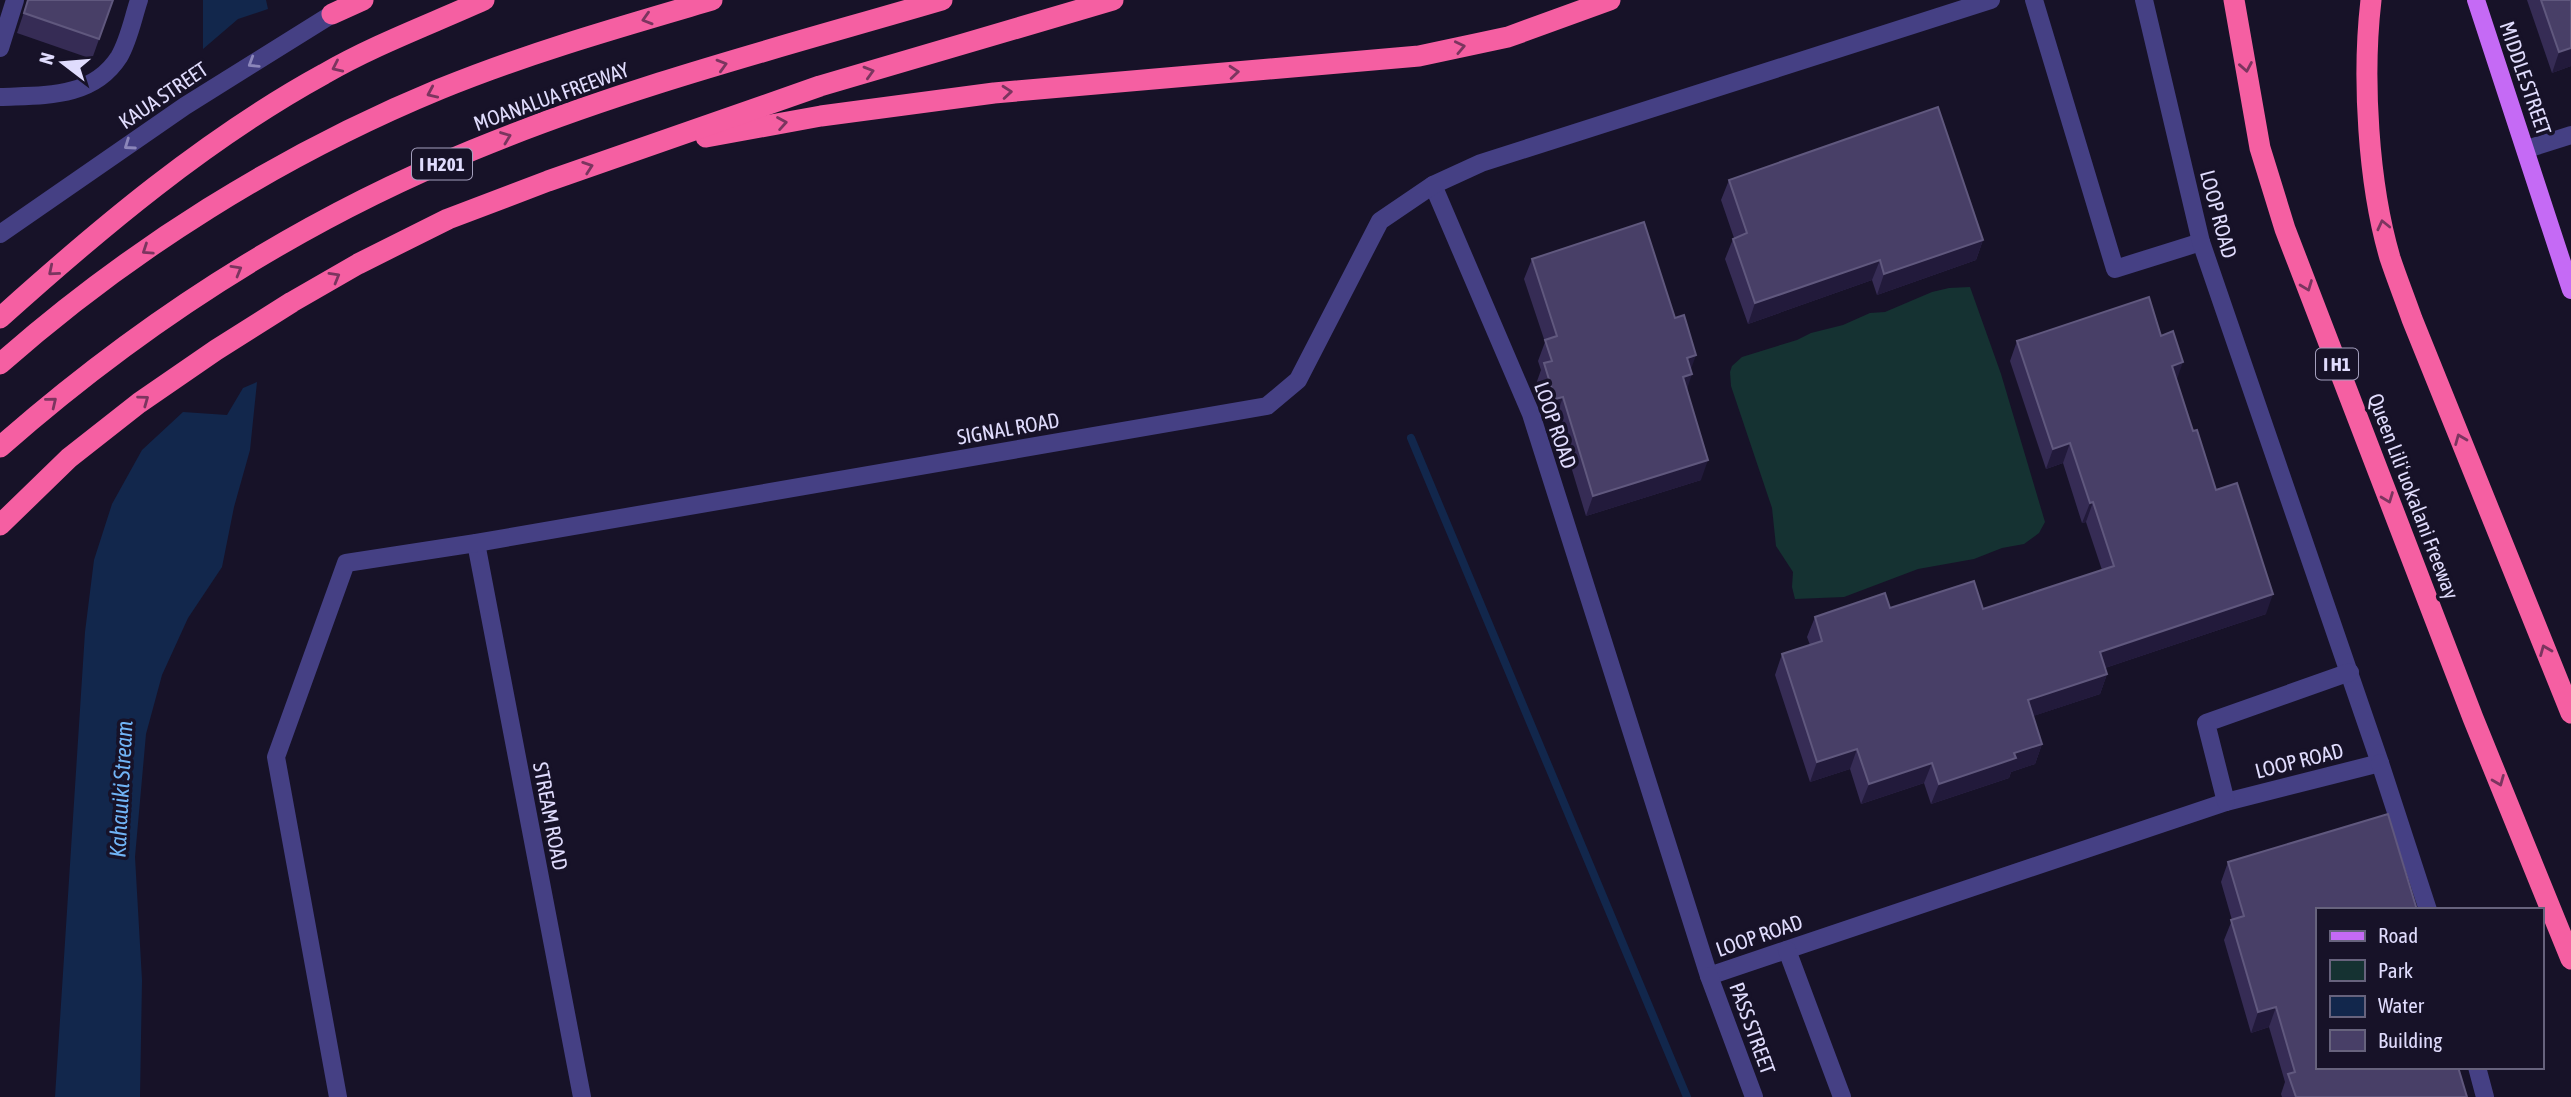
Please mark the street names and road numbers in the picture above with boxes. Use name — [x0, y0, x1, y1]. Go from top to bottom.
street label: MIDDLE STREET — [2495, 18, 2557, 138]
street label: KAUA STREET — [114, 57, 212, 133]
street label: MOANALUA FREEWAY — [470, 57, 632, 135]
road number: I H201 — [412, 148, 472, 180]
street label: LOOP ROAD — [2196, 167, 2242, 261]
road number: I H1 — [2316, 348, 2358, 380]
street label: LOOP ROAD — [1530, 379, 1582, 471]
street label: Queen Liliʻuokalani Freeway — [2364, 390, 2464, 603]
street label: SIGNAL ROAD — [955, 407, 1061, 449]
street label: LOOP ROAD — [2252, 737, 2346, 783]
street label: STREAM ROAD — [529, 760, 573, 872]
street label: LOOP ROAD — [1713, 909, 1805, 961]
street label: PASS STREET — [1725, 979, 1781, 1077]

